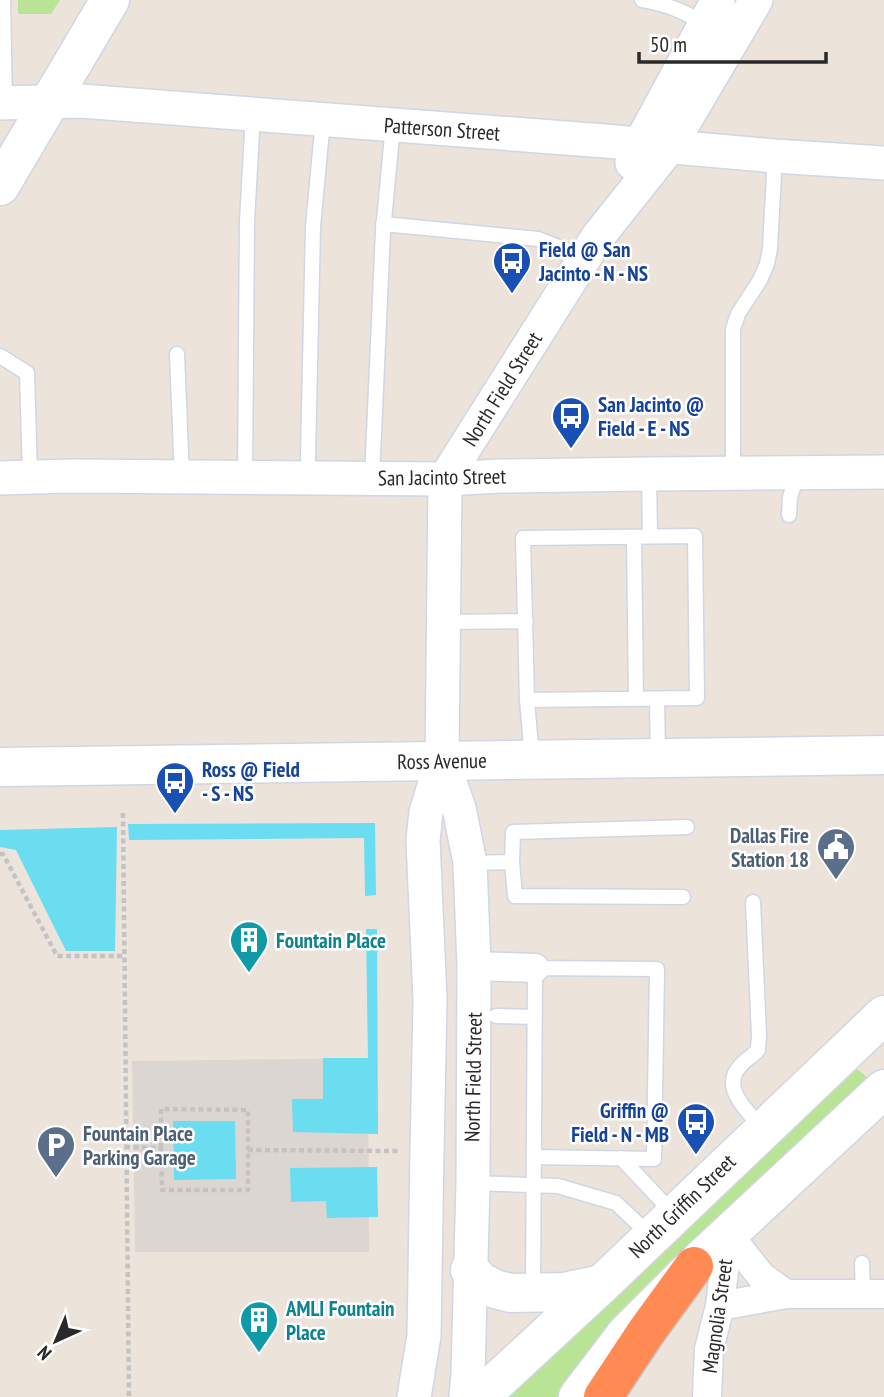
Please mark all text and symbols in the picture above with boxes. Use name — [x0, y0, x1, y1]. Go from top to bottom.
scale bar — [639, 21, 826, 65]
text: 50 m — [650, 31, 687, 58]
street label: Patterson Street — [383, 111, 501, 147]
place label: Field @ San Jacinto - N - NS — [538, 236, 648, 287]
bus stop icon: Field @ San Jacinto - N - NS — [491, 240, 533, 295]
street label: North Field Street — [456, 327, 548, 451]
place label: San Jacinto @ Field - E - NS — [598, 391, 704, 442]
bus stop icon: San Jacinto @ Field - E - NS — [550, 395, 592, 450]
street label: San Jacinto Street — [378, 462, 507, 492]
street label: Ross Avenue — [397, 747, 487, 775]
place label: Ross @ Field - S - NS — [202, 756, 300, 807]
bus stop icon: Ross @ Field - S - NS — [154, 760, 196, 815]
place label: Dallas Fire Station 18 — [730, 822, 809, 873]
public building icon: Dallas Fire Station 18 — [815, 826, 857, 881]
building icon: Fountain Place — [228, 919, 270, 974]
place label: Fountain Place — [276, 927, 386, 954]
street label: North Field Street — [458, 1012, 488, 1142]
place label: Griffin @ Field - N - MB — [571, 1097, 669, 1148]
bus stop icon: Griffin @ Field - N - MB — [675, 1101, 717, 1156]
place label: Fountain Place Parking Garage — [83, 1120, 196, 1171]
parking icon: Fountain Place Parking Garage — [35, 1124, 77, 1179]
street label: North Griffin Street — [623, 1148, 741, 1264]
street label: Magnolia Street — [696, 1257, 738, 1375]
place label: AMLI Fountain Place — [285, 1295, 395, 1346]
building icon: AMLI Fountain Place — [238, 1299, 280, 1354]
north arrow — [21, 1306, 91, 1376]
text: N — [32, 1341, 56, 1365]

